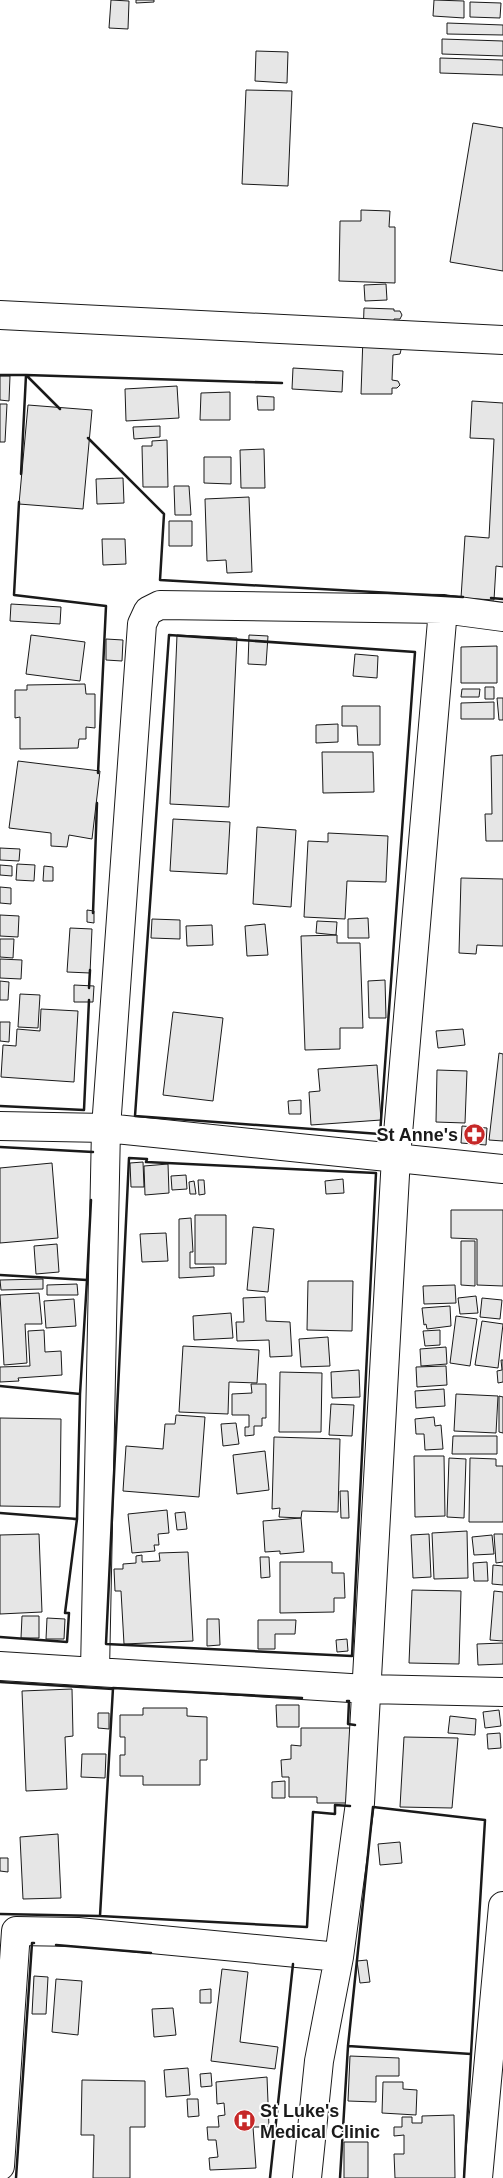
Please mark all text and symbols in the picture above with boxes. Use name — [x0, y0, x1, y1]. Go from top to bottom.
pharmacy icon: St Anne's — [462, 1123, 486, 1147]
place label: St Anne's — [376, 1125, 458, 1145]
place label: St Luke's Medical Clinic — [260, 2101, 380, 2142]
hospital icon: St Luke's Medical Clinic — [232, 2109, 256, 2133]

